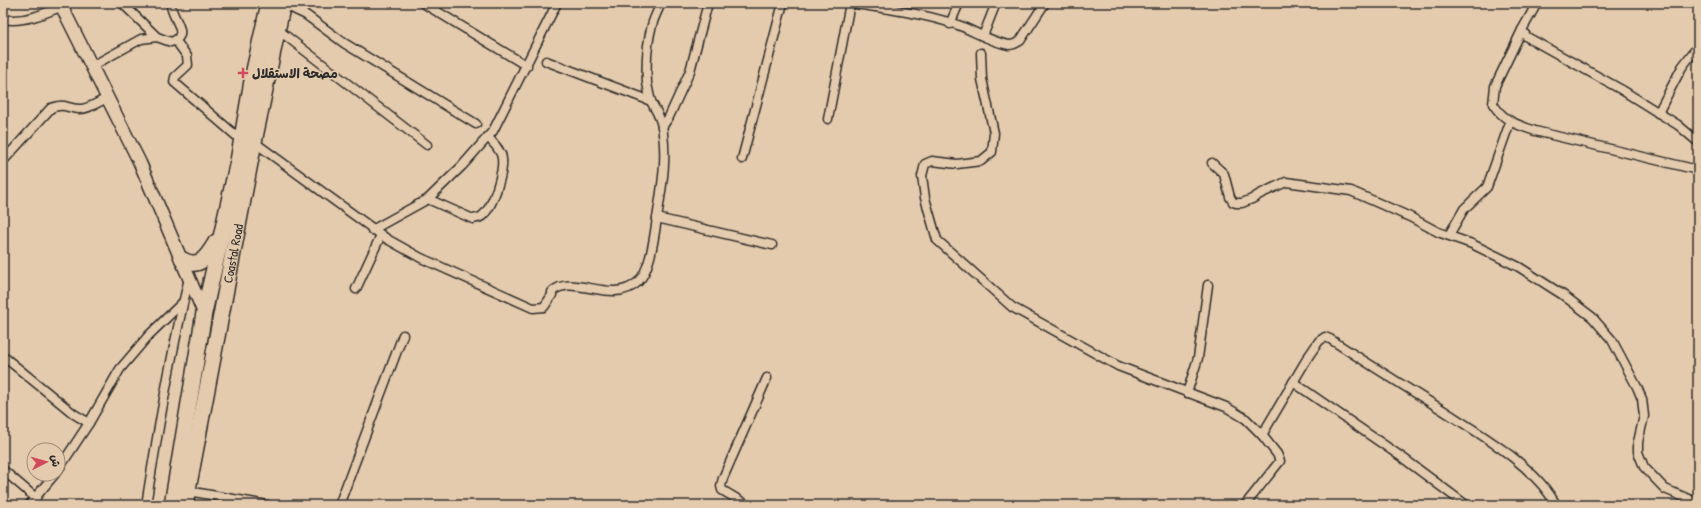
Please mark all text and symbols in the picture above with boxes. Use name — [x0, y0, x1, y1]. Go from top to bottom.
place label: مصحة الاستقلال — [252, 64, 338, 82]
marker: مصحة الاستقلال — [237, 67, 249, 79]
street label: Coastal Road — [218, 222, 247, 285]
north arrow — [26, 442, 66, 482]
text: ش — [48, 454, 64, 468]

